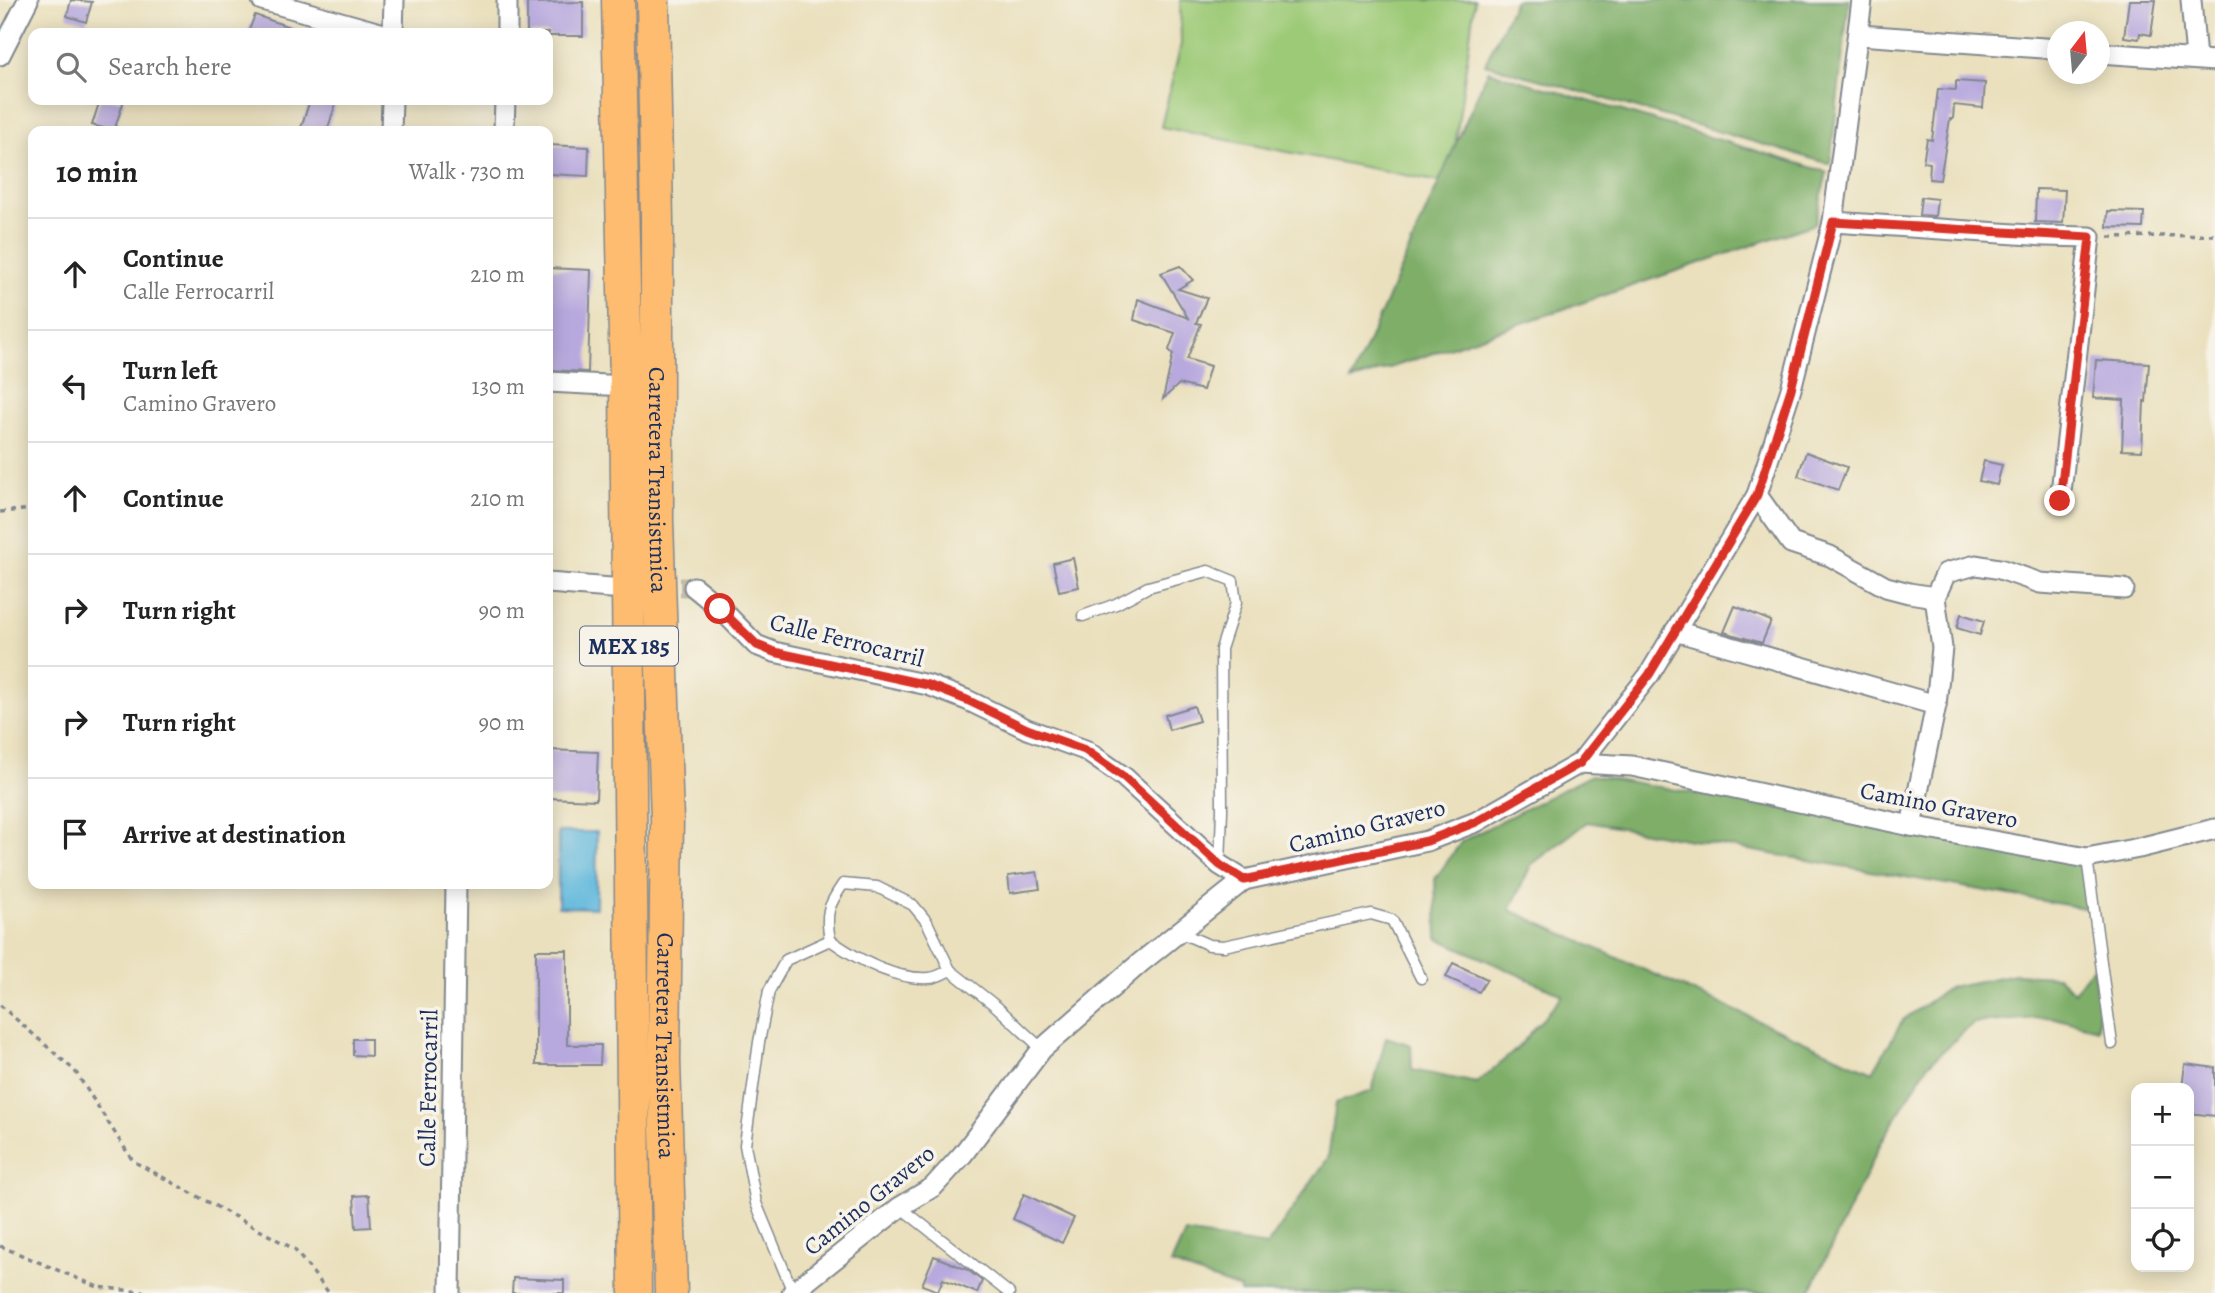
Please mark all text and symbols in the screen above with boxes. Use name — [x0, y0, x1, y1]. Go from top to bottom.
north arrow — [2047, 21, 2110, 84]
search box — [28, 28, 553, 105]
icon: search — [52, 48, 90, 86]
text: Search here — [108, 49, 232, 84]
text: 10 min — [56, 152, 138, 192]
text: Walk · 730 m — [409, 156, 525, 187]
text: Continue — [123, 241, 224, 276]
icon: ahead — [56, 255, 94, 293]
text: 210 m — [470, 259, 525, 290]
text: Calle Ferrocarril — [123, 276, 274, 307]
text: Turn left — [123, 353, 218, 388]
icon: left — [56, 367, 94, 405]
street label: Carretera Transistmica — [641, 367, 675, 594]
text: 130 m — [472, 371, 525, 402]
text: Camino Gravero — [123, 388, 276, 419]
icon: ahead — [56, 479, 94, 517]
text: Continue — [123, 481, 224, 516]
text: 210 m — [470, 483, 525, 514]
route end — [2044, 485, 2075, 516]
icon: right — [56, 591, 94, 629]
text: Turn right — [123, 593, 236, 628]
route start — [704, 593, 735, 624]
text: 90 m — [479, 595, 525, 626]
street label: Calle Ferrocarril — [767, 605, 927, 675]
road number: MEX 185 — [580, 626, 678, 666]
icon: right — [56, 703, 94, 741]
text: Turn right — [123, 705, 236, 740]
text: 90 m — [479, 707, 525, 738]
street label: Camino Gravero — [1857, 774, 2021, 836]
street label: Camino Gravero — [1286, 791, 1449, 861]
icon: arrive — [56, 815, 94, 853]
text: Arrive at destination — [123, 817, 346, 852]
street label: Carretera Transistmica — [648, 932, 683, 1160]
street label: Calle Ferrocarril — [411, 1009, 445, 1167]
map controls — [2131, 1083, 2194, 1272]
button: + — [2131, 1083, 2194, 1146]
street label: Camino Gravero — [797, 1137, 941, 1263]
button: − — [2131, 1146, 2194, 1209]
button: locate — [2131, 1209, 2194, 1272]

